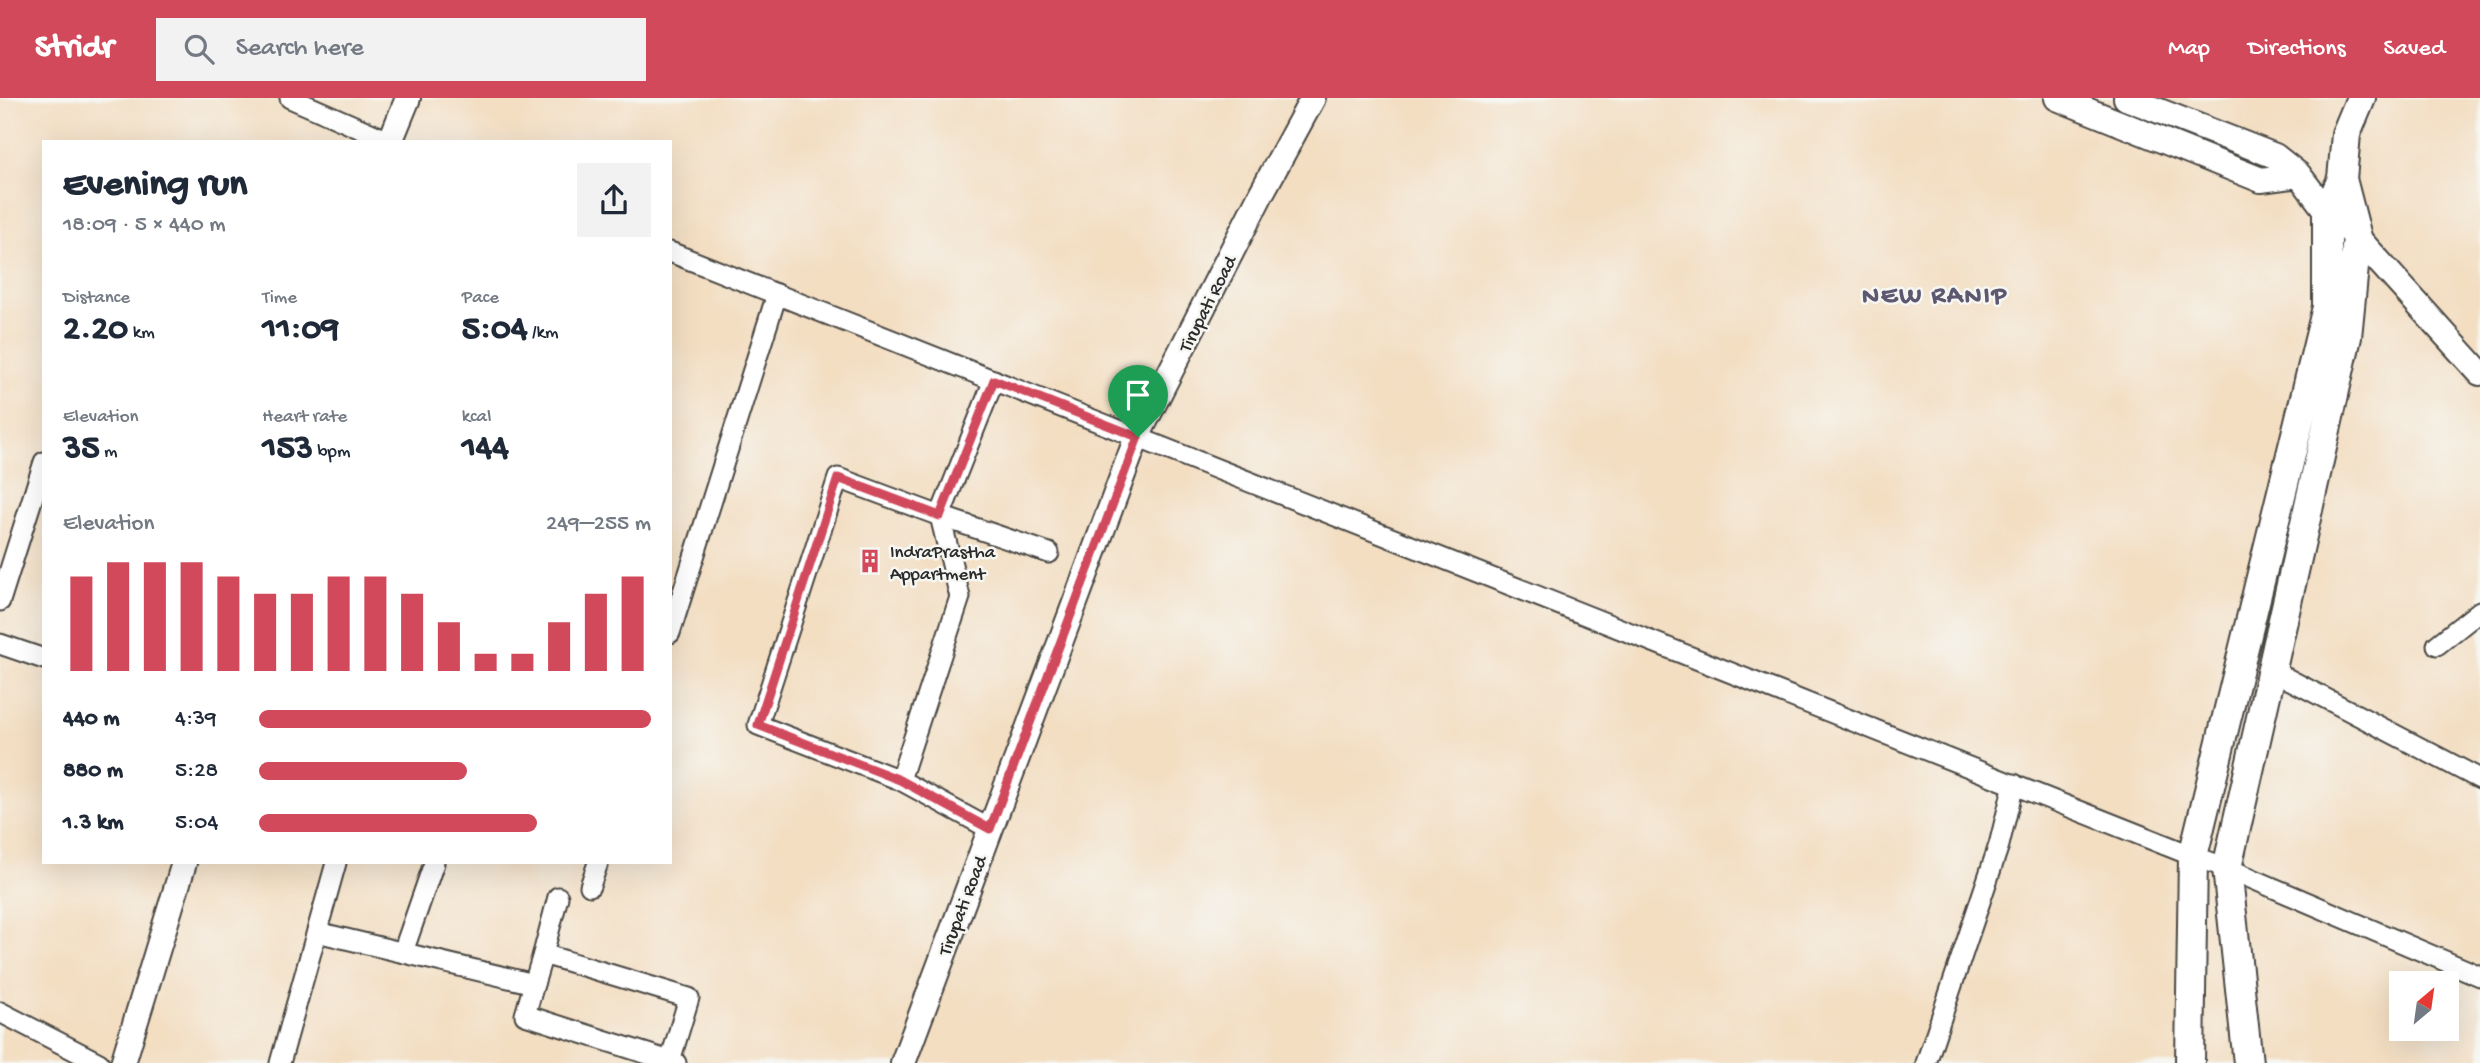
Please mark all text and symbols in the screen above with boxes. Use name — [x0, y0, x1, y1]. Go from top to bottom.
search box — [156, 18, 646, 81]
text: Stridr — [35, 30, 114, 68]
icon: search — [180, 30, 218, 68]
text: Search here — [236, 34, 364, 65]
text: Map — [2168, 35, 2210, 64]
text: Directions — [2248, 35, 2346, 64]
text: Saved — [2384, 35, 2445, 64]
button: share — [577, 163, 651, 237]
text: Evening run — [63, 164, 247, 208]
text: 18:09 · 5 × 440 m — [63, 212, 226, 239]
street label: Tirupati Road — [1175, 251, 1244, 357]
district label: NEW RANIP — [1862, 282, 2008, 313]
text: Distance — [63, 287, 130, 310]
text: Time — [262, 287, 297, 310]
text: Pace — [462, 287, 499, 310]
text: 2.20 — [63, 310, 128, 351]
text: 11:09 — [262, 310, 339, 351]
text: 5:04 — [462, 310, 528, 351]
text: km — [128, 322, 155, 345]
text: /km — [528, 322, 559, 345]
pin — [1108, 365, 1168, 437]
icon: arrive — [1119, 376, 1157, 414]
text: Elevation — [63, 406, 139, 429]
text: Heart rate — [262, 406, 347, 429]
text: kcal — [462, 406, 491, 429]
text: 35 — [63, 429, 100, 470]
text: 153 — [262, 429, 313, 470]
text: 144 — [462, 429, 509, 470]
text: m — [100, 441, 118, 464]
text: bpm — [313, 441, 350, 464]
text: Elevation — [63, 511, 154, 538]
text: 249–255 m — [546, 511, 651, 538]
place label: IndraPrastha Appartment — [890, 542, 997, 587]
building icon: IndraPrastha Appartment — [856, 547, 884, 575]
text: 440 m — [63, 706, 120, 733]
text: 4:39 — [175, 706, 217, 733]
text: 880 m — [63, 758, 123, 785]
text: 5:28 — [175, 758, 218, 785]
text: 1.3 km — [63, 810, 123, 837]
text: 5:04 — [175, 810, 218, 837]
street label: Tirupati Road — [934, 851, 994, 960]
north arrow — [2389, 971, 2459, 1041]
map controls — [2389, 971, 2459, 1041]

